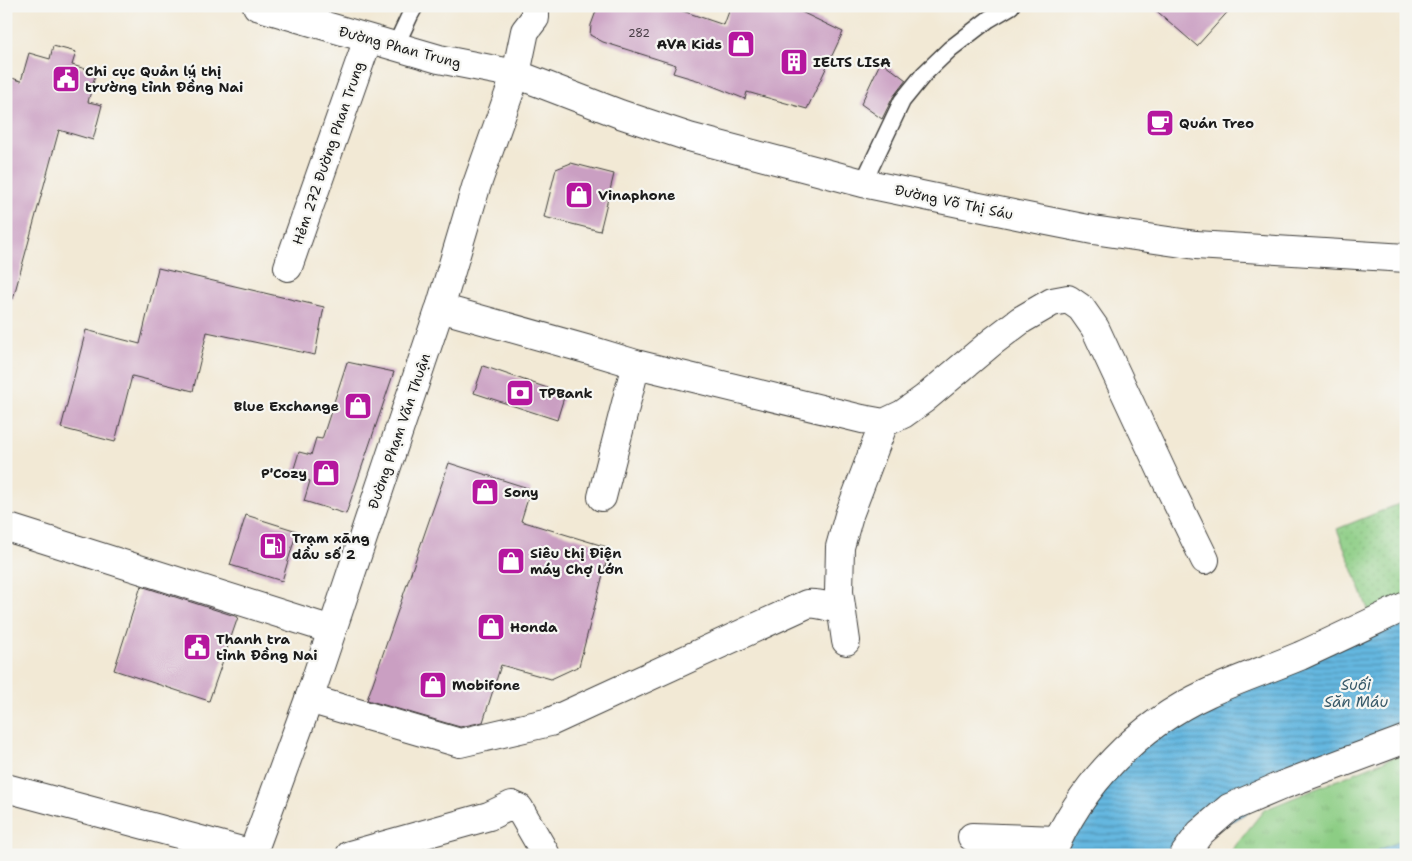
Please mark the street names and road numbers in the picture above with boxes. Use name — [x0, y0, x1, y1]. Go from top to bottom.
street label: Đường Phan Trung — [337, 22, 463, 72]
street label: Hẻm 272 Đường Phan Trung — [288, 59, 368, 247]
street label: Đường Võ Thị Sáu — [893, 181, 1015, 223]
street label: Đường Phạm Văn Thuận — [364, 350, 434, 511]

